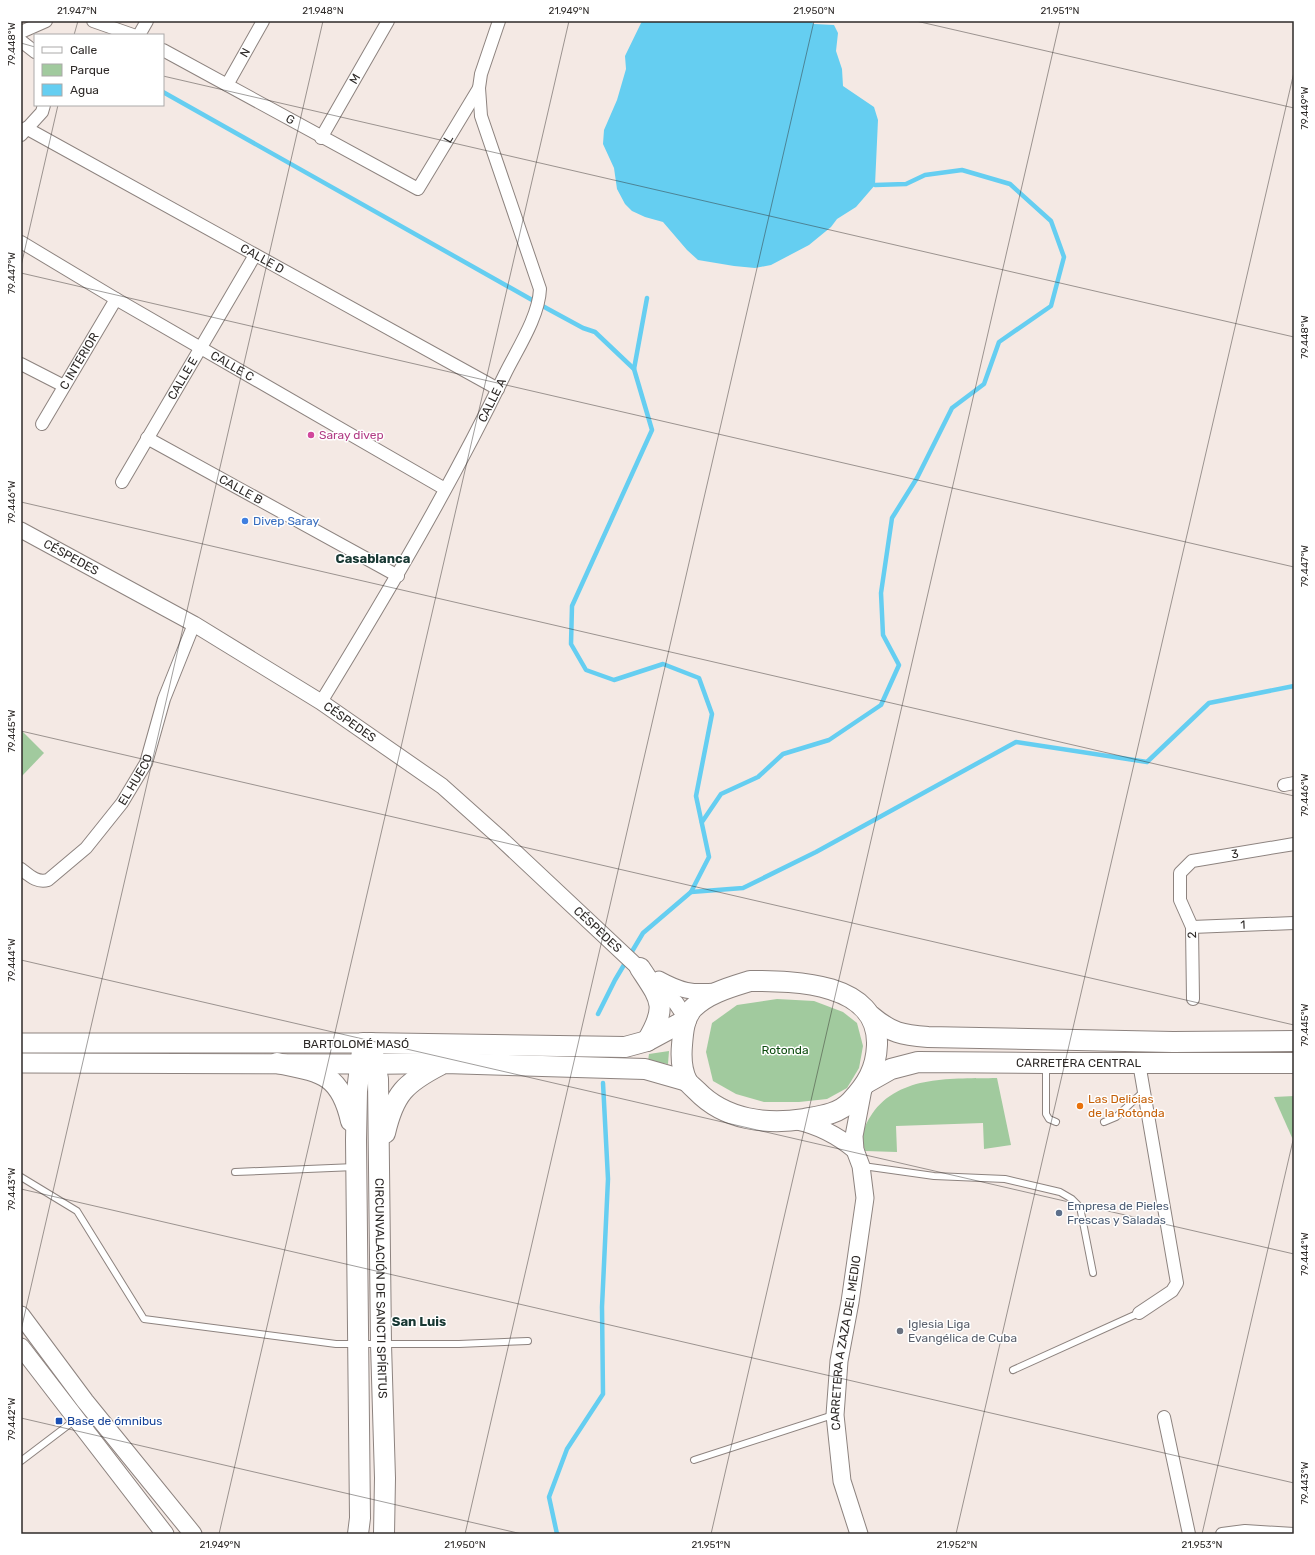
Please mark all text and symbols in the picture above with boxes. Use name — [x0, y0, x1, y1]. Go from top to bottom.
text: 21.947°N — [57, 5, 97, 17]
text: 21.948°N — [302, 5, 344, 17]
text: 21.949°N — [549, 5, 589, 17]
text: 21.950°N — [793, 5, 835, 17]
text: 21.951°N — [1040, 5, 1080, 17]
text: 79.448°W — [6, 22, 18, 66]
legend — [34, 34, 164, 106]
text: Calle — [70, 43, 97, 57]
street label: N — [237, 46, 253, 60]
text: Parque — [70, 63, 110, 77]
street label: M — [346, 71, 363, 87]
text: Agua — [70, 83, 99, 97]
text: 79.449°W — [1299, 87, 1311, 129]
street label: G — [283, 111, 297, 128]
street label: L — [441, 132, 456, 145]
street label: CALLE D — [238, 241, 287, 276]
text: 79.447°W — [6, 252, 18, 294]
text: 79.448°W — [1299, 315, 1311, 359]
street label: C INTERIOR — [57, 330, 102, 392]
street label: CALLE C — [208, 348, 256, 384]
street label: CALLE E — [165, 355, 201, 402]
street label: CALLE A — [475, 376, 509, 425]
place label: Saray divep — [319, 428, 384, 442]
marker: Saray divep — [306, 430, 316, 440]
street label: CALLE B — [216, 472, 265, 507]
text: 79.446°W — [6, 480, 18, 524]
place label: Divep Saray — [253, 514, 319, 528]
marker: Divep Saray — [240, 516, 250, 526]
street label: CÉSPEDES — [41, 537, 101, 578]
text: 79.447°W — [1299, 545, 1311, 587]
district label: Casablanca — [336, 551, 410, 566]
street label: CÉSPEDES — [321, 699, 379, 745]
text: 79.445°W — [6, 709, 18, 753]
street label: EL HUECO — [115, 752, 155, 808]
text: 79.446°W — [1299, 773, 1311, 817]
street label: 3 — [1230, 846, 1240, 861]
street label: CÉSPEDES — [571, 904, 625, 955]
street label: 1 — [1240, 918, 1246, 932]
street label: 2 — [1185, 931, 1199, 939]
text: 79.444°W — [6, 938, 18, 982]
text: 79.445°W — [1299, 1003, 1311, 1047]
street label: BARTOLOMÉ MASÓ — [303, 1037, 409, 1051]
park label: Rotonda — [761, 1043, 809, 1057]
street label: CARRETERA CENTRAL — [1016, 1056, 1141, 1070]
place label: Las Delicias de la Rotonda — [1088, 1092, 1165, 1120]
marker: Las Delicias de la Rotonda — [1075, 1101, 1085, 1111]
text: 79.443°W — [6, 1167, 18, 1211]
street label: CIRCUNVALACIÓN DE SANCTI SPÍRITUS — [372, 1178, 390, 1399]
place label: Empresa de Pieles Frescas y Saladas — [1067, 1199, 1169, 1227]
marker: Empresa de Pieles Frescas y Saladas — [1054, 1208, 1064, 1218]
text: 79.444°W — [1299, 1232, 1311, 1276]
street label: CARRETERA A ZAZA DEL MEDIO — [828, 1254, 864, 1431]
district label: San Luis — [392, 1314, 446, 1329]
place label: Iglesia Liga Evangélica de Cuba — [908, 1317, 1017, 1345]
marker: Iglesia Liga Evangélica de Cuba — [895, 1326, 905, 1336]
text: 79.442°W — [6, 1398, 18, 1440]
place label: Base de ómnibus — [67, 1414, 162, 1428]
marker: Base de ómnibus — [54, 1416, 64, 1426]
text: 79.443°W — [1299, 1461, 1311, 1505]
text: 21.949°N — [200, 1539, 240, 1551]
text: 21.950°N — [444, 1539, 486, 1551]
text: 21.951°N — [691, 1539, 731, 1551]
text: 21.952°N — [937, 1539, 977, 1551]
text: 21.953°N — [1182, 1539, 1223, 1551]

